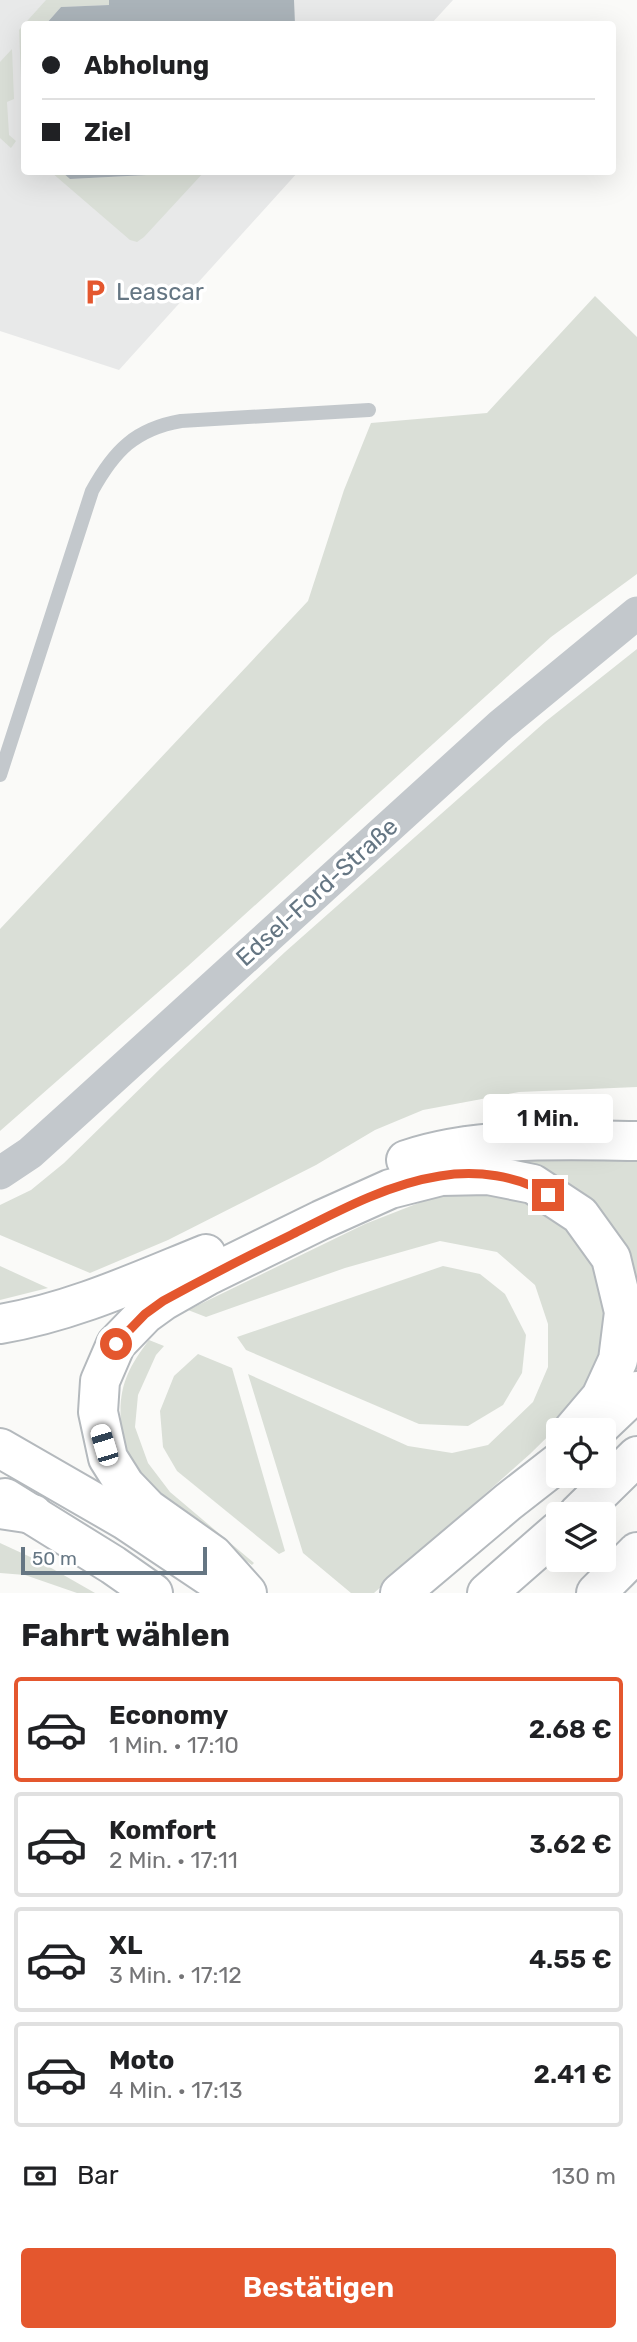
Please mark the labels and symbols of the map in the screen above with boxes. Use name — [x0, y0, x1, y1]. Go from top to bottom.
parking icon: Leascar — [80, 277, 110, 307]
place label: Leascar — [116, 278, 204, 306]
street label: Edsel-Ford-Straße — [231, 812, 403, 972]
callout: 1 Min. — [483, 1094, 613, 1142]
route end — [532, 1179, 564, 1211]
route start — [100, 1328, 132, 1360]
car — [88, 1422, 121, 1468]
scale bar — [21, 1544, 206, 1576]

